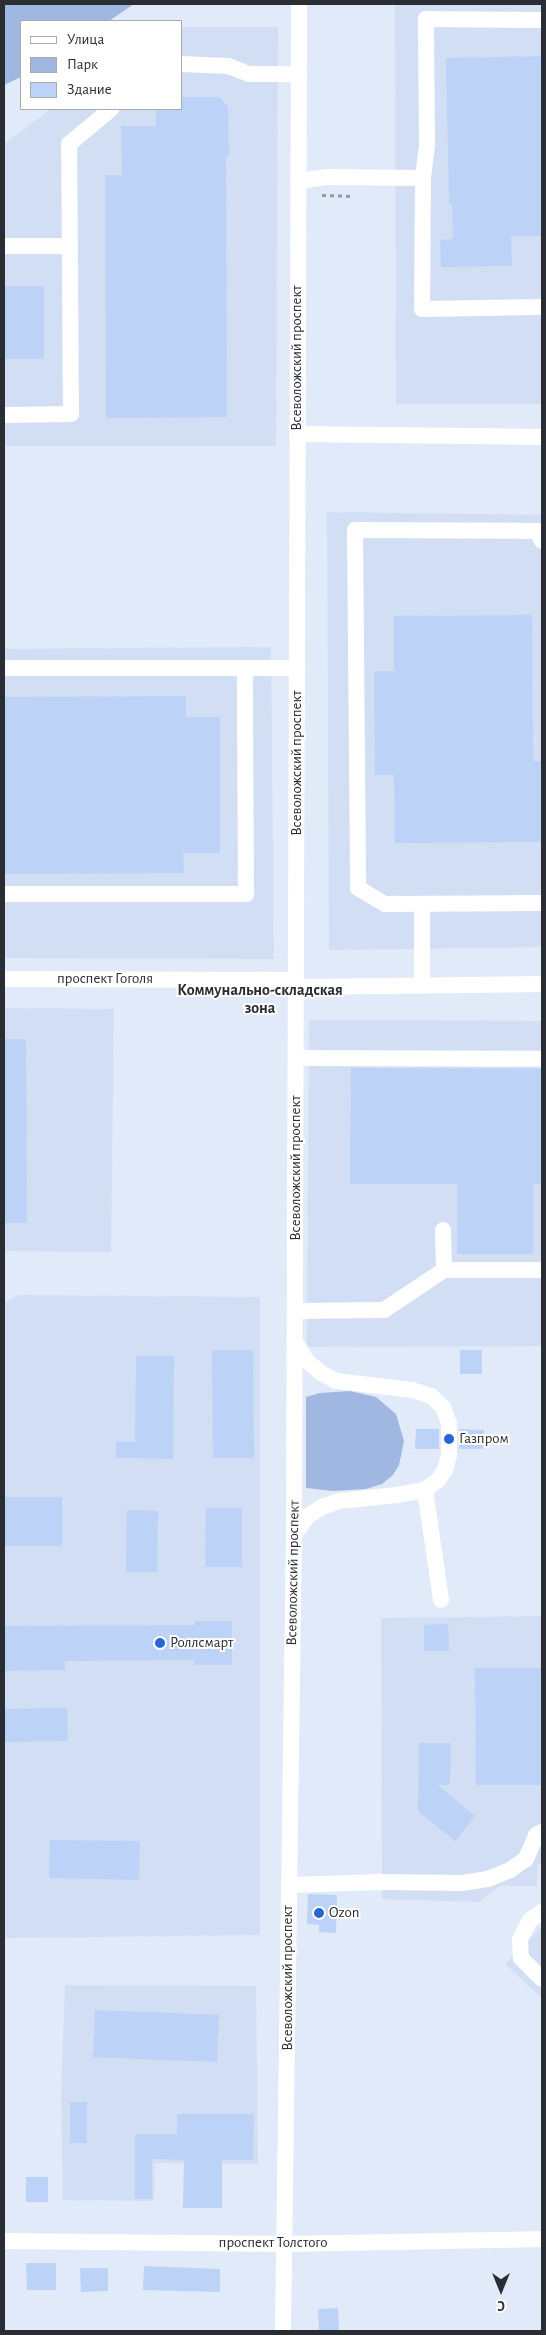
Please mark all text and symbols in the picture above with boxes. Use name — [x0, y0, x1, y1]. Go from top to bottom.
legend — [20, 20, 182, 110]
text: Улица — [67, 32, 104, 47]
text: Парк — [67, 57, 98, 72]
text: Здание — [67, 82, 112, 97]
street label: Всеволожский проспект — [288, 285, 306, 431]
street label: Всеволожский проспект — [288, 690, 306, 836]
street label: проспект Гоголя — [57, 970, 153, 988]
district label: Коммунально-складская зона — [177, 980, 343, 1018]
street label: Всеволожский проспект — [287, 1095, 305, 1241]
place label: Газпром — [459, 1430, 509, 1448]
marker: Газпром — [443, 1433, 455, 1445]
street label: Всеволожский проспект — [283, 1500, 303, 1646]
place label: Роллсмарт — [170, 1634, 233, 1652]
marker: Роллсмарт — [154, 1637, 166, 1649]
place label: Ozon — [329, 1904, 359, 1922]
street label: Всеволожский проспект — [279, 1905, 297, 2051]
marker: Ozon — [313, 1907, 325, 1919]
street label: проспект Толстого — [219, 2234, 327, 2252]
north arrow — [476, 2265, 526, 2315]
text: С — [497, 2298, 505, 2312]

